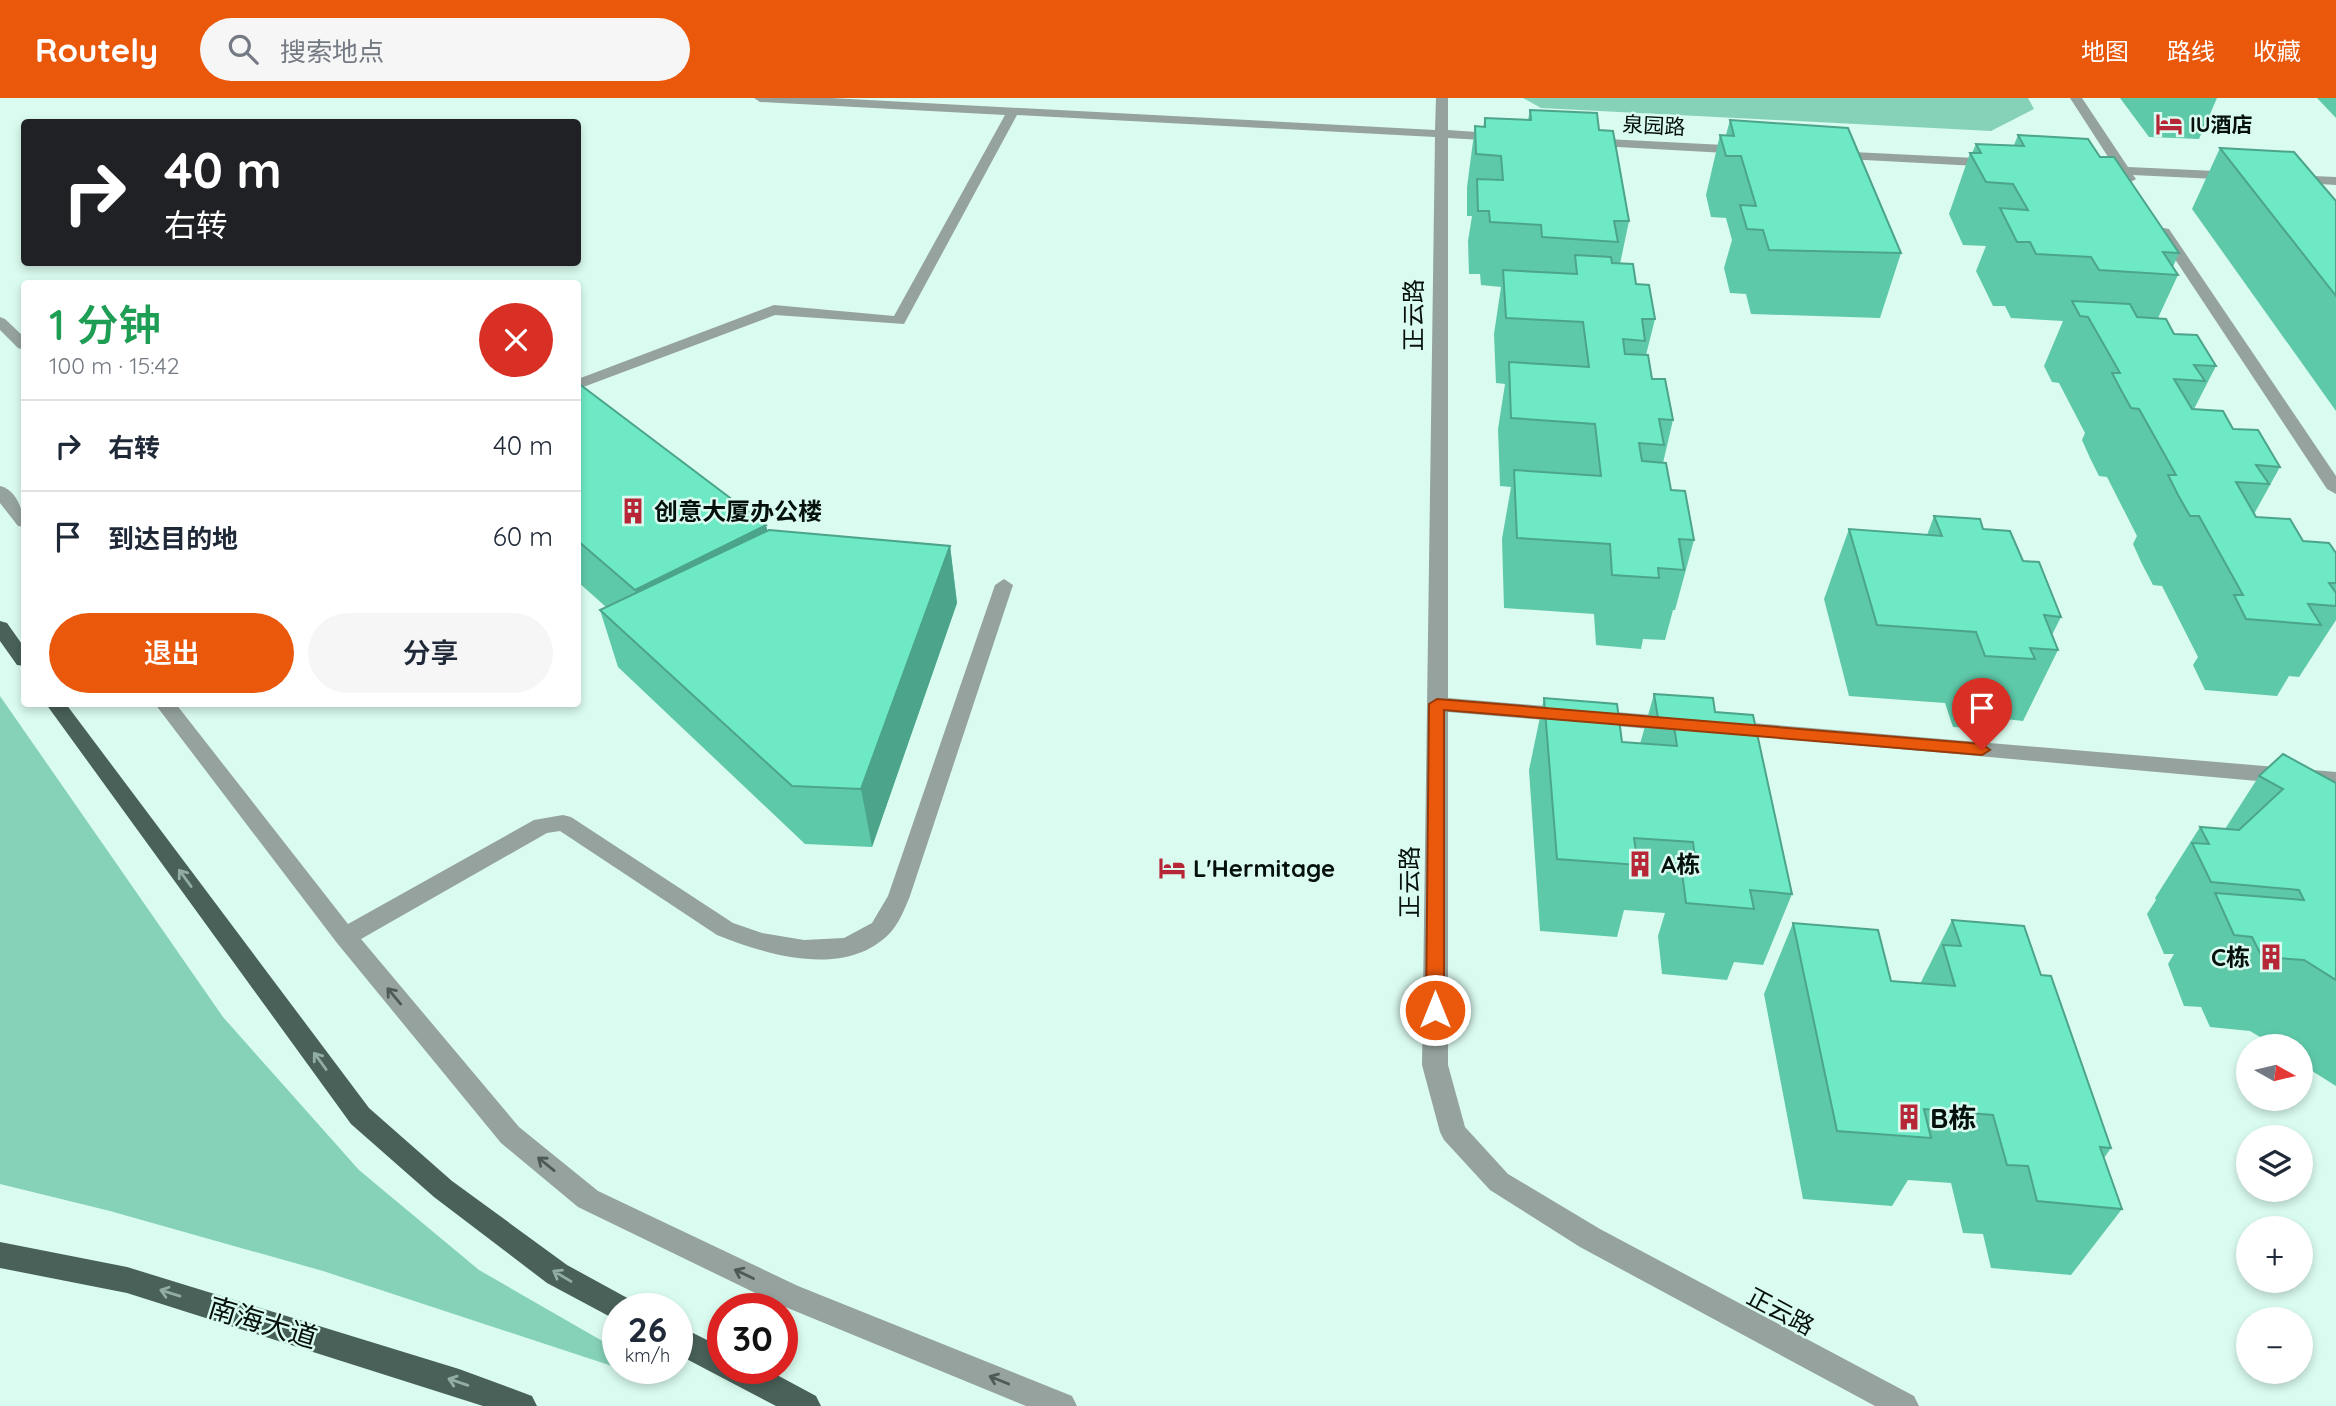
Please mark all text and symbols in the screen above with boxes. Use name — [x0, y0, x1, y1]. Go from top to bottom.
search box — [200, 18, 690, 81]
text: Routely — [35, 29, 158, 70]
icon: search — [224, 30, 262, 68]
text: 搜索地点 — [280, 35, 384, 68]
text: 地图 — [2081, 36, 2129, 66]
text: 路线 — [2167, 36, 2215, 66]
text: 收藏 — [2253, 36, 2301, 66]
hotel icon: IU酒店 — [2154, 109, 2184, 139]
street label: 泉园路 — [1622, 110, 1686, 140]
place label: IU酒店 — [2190, 111, 2253, 137]
text: 40 m — [164, 139, 282, 200]
icon: right — [49, 147, 140, 238]
text: 右转 — [164, 205, 228, 245]
street label: 正云路 — [1398, 279, 1428, 351]
text: 1 分钟 — [49, 298, 161, 351]
button: close — [479, 303, 553, 377]
text: 100 m · 15:42 — [49, 351, 179, 380]
icon: right — [49, 427, 87, 465]
text: 40 m — [493, 429, 553, 462]
text: 右转 — [108, 431, 160, 464]
building icon: 创意大厦办公楼 — [618, 496, 648, 526]
place label: 创意大厦办公楼 — [654, 496, 822, 526]
icon: arrive — [49, 518, 87, 556]
text: 60 m — [493, 520, 553, 553]
text: 到达目的地 — [108, 522, 238, 555]
button: 退出 — [49, 613, 294, 693]
button: 分享 — [308, 613, 553, 693]
pin — [1952, 678, 2012, 750]
icon: arrive — [1963, 689, 2001, 727]
street label: 正云路 — [1394, 846, 1424, 918]
building icon: A栋 — [1625, 849, 1655, 879]
place label: A栋 — [1661, 849, 1700, 879]
hotel icon: L'Hermitage — [1157, 853, 1187, 883]
place label: L'Hermitage — [1193, 853, 1335, 883]
one-way arrow — [178, 869, 192, 888]
place label: C栋 — [2211, 942, 2250, 972]
building icon: C栋 — [2256, 942, 2286, 972]
position arrow — [1398, 973, 1472, 1047]
one-way arrow — [386, 987, 402, 1005]
north arrow — [2236, 1034, 2314, 1111]
map controls — [2236, 1034, 2313, 1384]
one-way arrow — [312, 1052, 327, 1071]
place label: B栋 — [1930, 1100, 1976, 1135]
building icon: B栋 — [1894, 1102, 1924, 1132]
button: layers — [2236, 1125, 2313, 1202]
one-way arrow — [537, 1157, 555, 1173]
button: + — [2236, 1216, 2313, 1293]
one-way arrow — [734, 1266, 755, 1280]
one-way arrow — [552, 1269, 572, 1283]
street label: 正云路 — [1742, 1281, 1820, 1341]
one-way arrow — [159, 1286, 181, 1299]
street label: 南海大道 — [204, 1289, 322, 1355]
speed limit sign: 30 — [707, 1293, 798, 1384]
text: 26 — [628, 1307, 667, 1351]
button: − — [2236, 1307, 2313, 1384]
text: km/h — [625, 1344, 670, 1367]
one-way arrow — [989, 1373, 1010, 1386]
one-way arrow — [447, 1375, 469, 1387]

